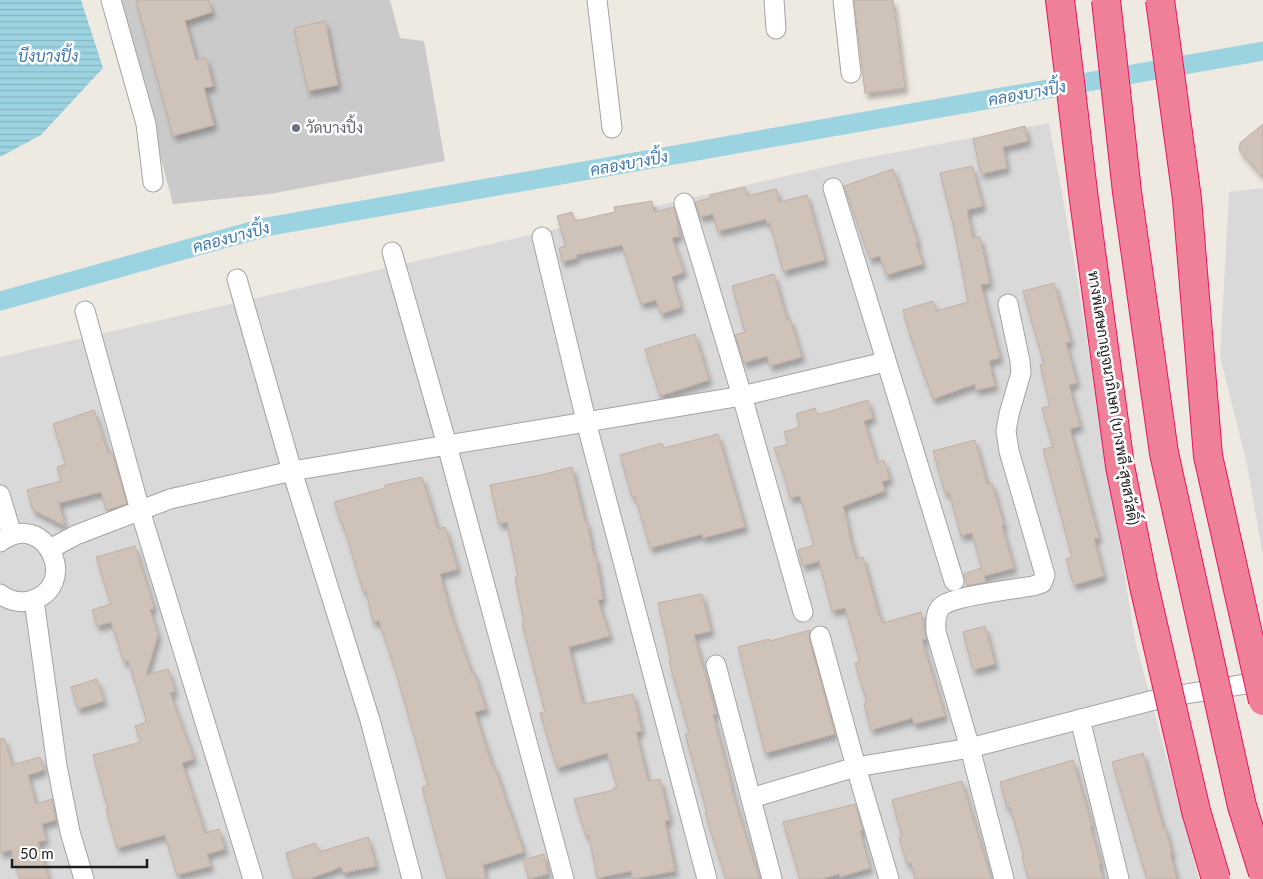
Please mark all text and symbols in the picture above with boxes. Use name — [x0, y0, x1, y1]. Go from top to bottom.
water label: บึงบางปิ้ง — [18, 43, 78, 65]
water label: คลองบางปิ้ง — [986, 73, 1067, 109]
place label: วัดบางปิ้ง — [306, 114, 363, 136]
marker: วัดบางปิ้ง — [290, 122, 302, 134]
water label: คลองบางปิ้ง — [588, 143, 669, 179]
water label: คลองบางปิ้ง — [190, 214, 271, 256]
street label: ทางพิเศษกาญจนาภิเษก (บางพลี-สุขสวัสดิ์) — [1082, 269, 1148, 527]
scale bar — [12, 836, 148, 868]
text: 50 m — [20, 844, 54, 862]

